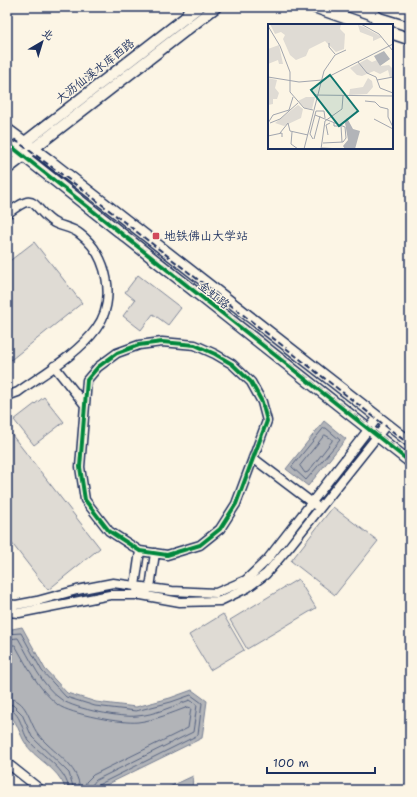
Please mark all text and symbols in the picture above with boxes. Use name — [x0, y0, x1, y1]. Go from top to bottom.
north arrow — [22, 22, 62, 62]
inset map — [268, 24, 393, 149]
text: 北 — [39, 25, 57, 44]
street label: 大沥仙溪水库西路 — [52, 35, 138, 107]
place label: 地铁佛山大学站 — [164, 228, 248, 244]
marker: 地铁佛山大学站 — [151, 231, 161, 241]
street label: 金虹路 — [195, 277, 233, 313]
scale bar — [267, 749, 375, 775]
text: 100 m — [273, 755, 309, 771]

